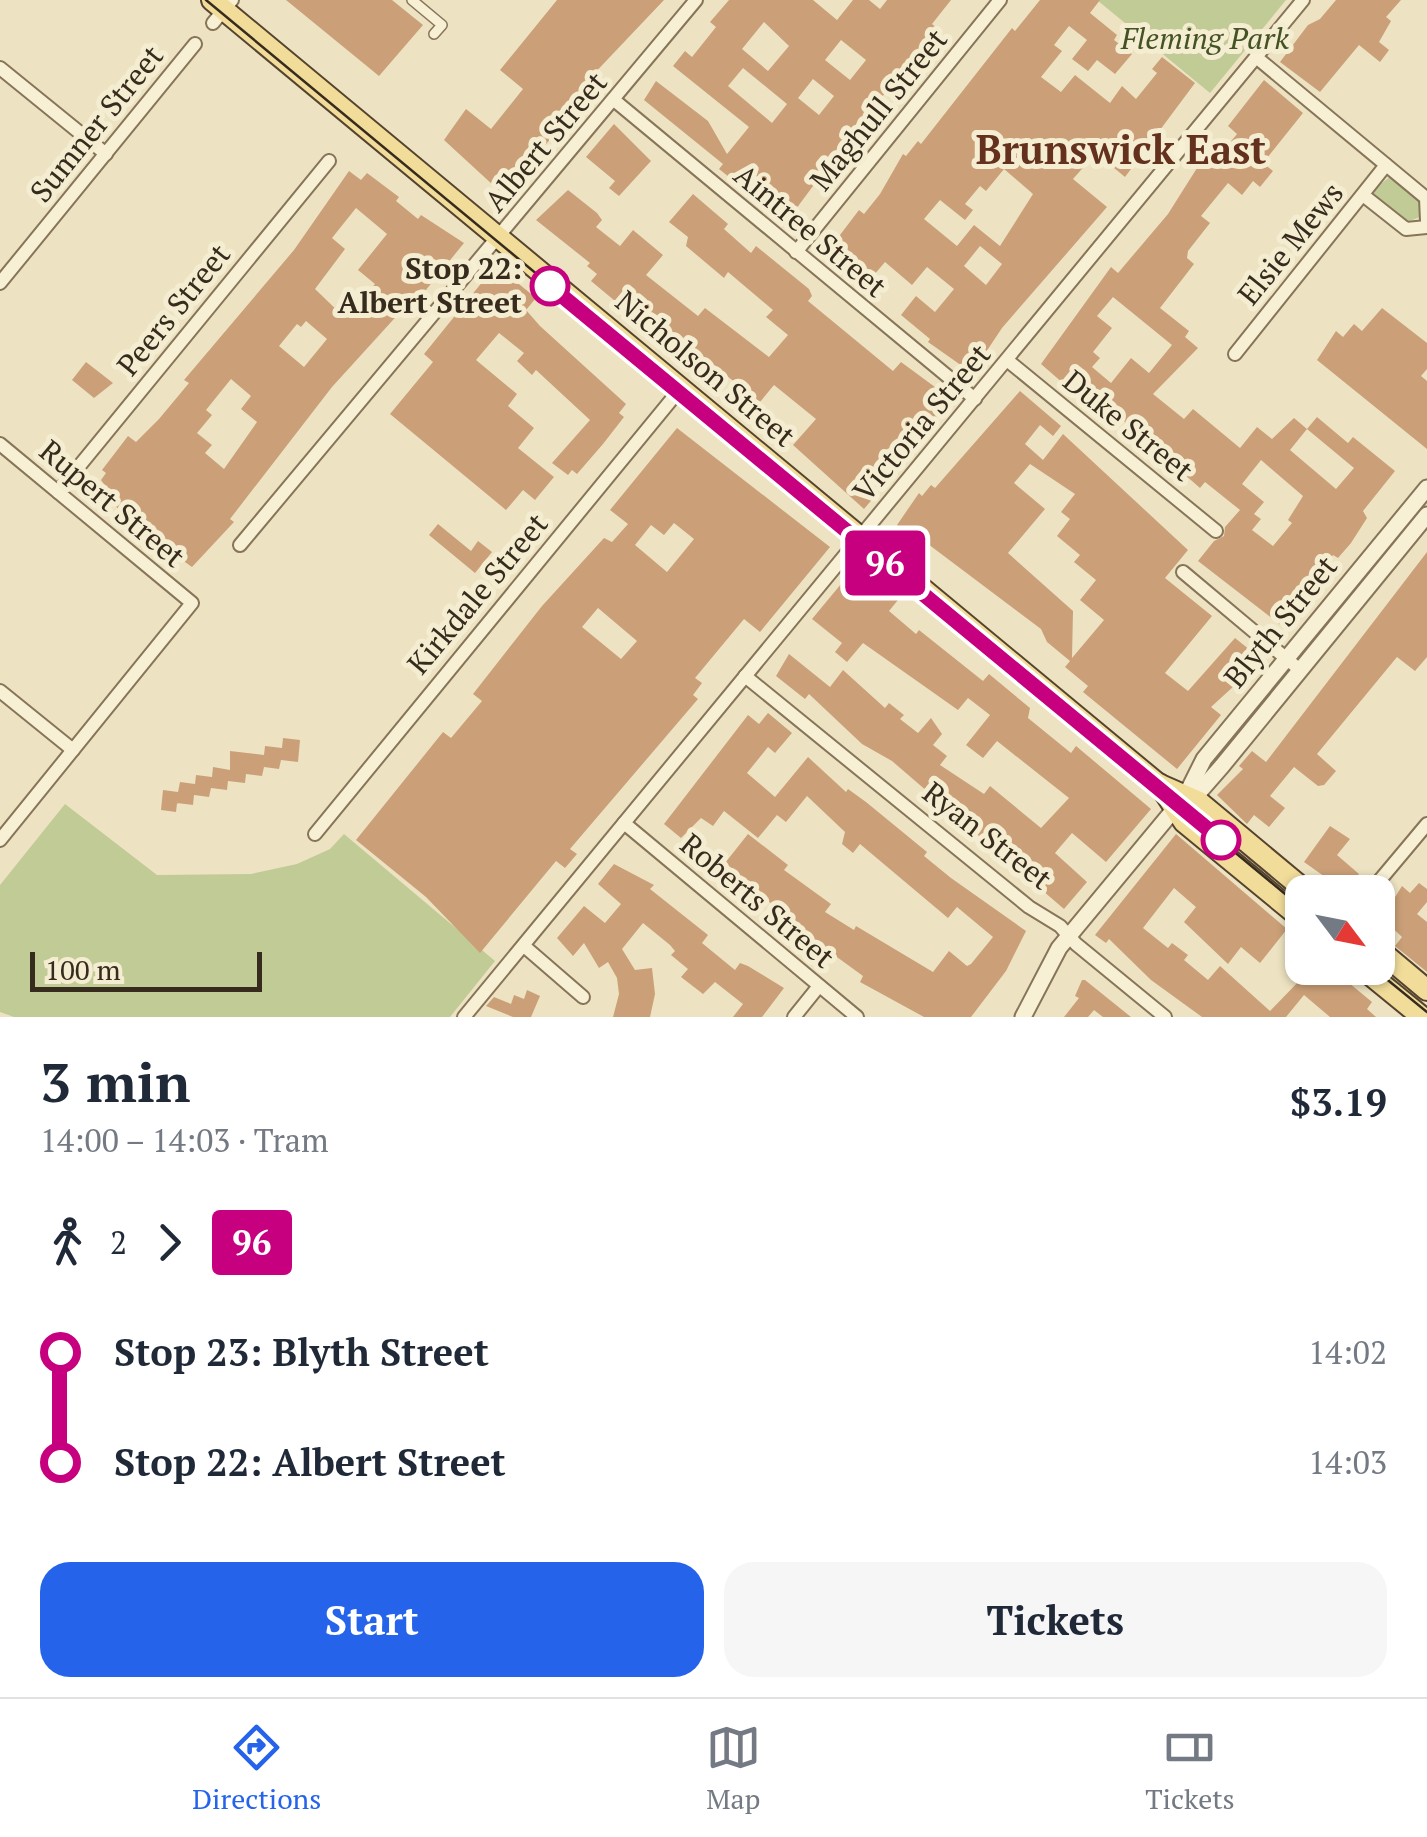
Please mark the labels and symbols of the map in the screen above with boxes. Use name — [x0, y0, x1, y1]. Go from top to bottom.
park label: Fleming Park — [1120, 18, 1290, 58]
street label: Maghull Street — [801, 20, 956, 199]
street label: Sumner Street — [21, 37, 172, 210]
street label: Albert Street — [475, 63, 615, 220]
district label: Brunswick East — [976, 122, 1266, 175]
street label: Aintree Street — [726, 155, 895, 306]
street label: Elsie Mews — [1228, 174, 1352, 313]
street label: Peers Street — [108, 235, 239, 384]
place label: Stop 22: Albert Street — [338, 248, 522, 322]
marker: Stop 22: Albert Street — [531, 267, 569, 305]
street label: Nicholson Street — [607, 281, 804, 455]
street label: Victoria Street — [843, 335, 999, 510]
street label: Duke Street — [1055, 361, 1202, 490]
street label: Rupert Street — [31, 431, 194, 576]
street label: Kirkdale Street — [398, 504, 556, 682]
line badge: 96 — [840, 530, 930, 596]
street label: Blyth Street — [1215, 547, 1346, 696]
street label: Ryan Street — [915, 772, 1060, 898]
unlabelled marker — [1202, 821, 1240, 859]
street label: Roberts Street — [672, 824, 843, 976]
north arrow — [1285, 875, 1395, 985]
scale bar — [30, 947, 262, 991]

